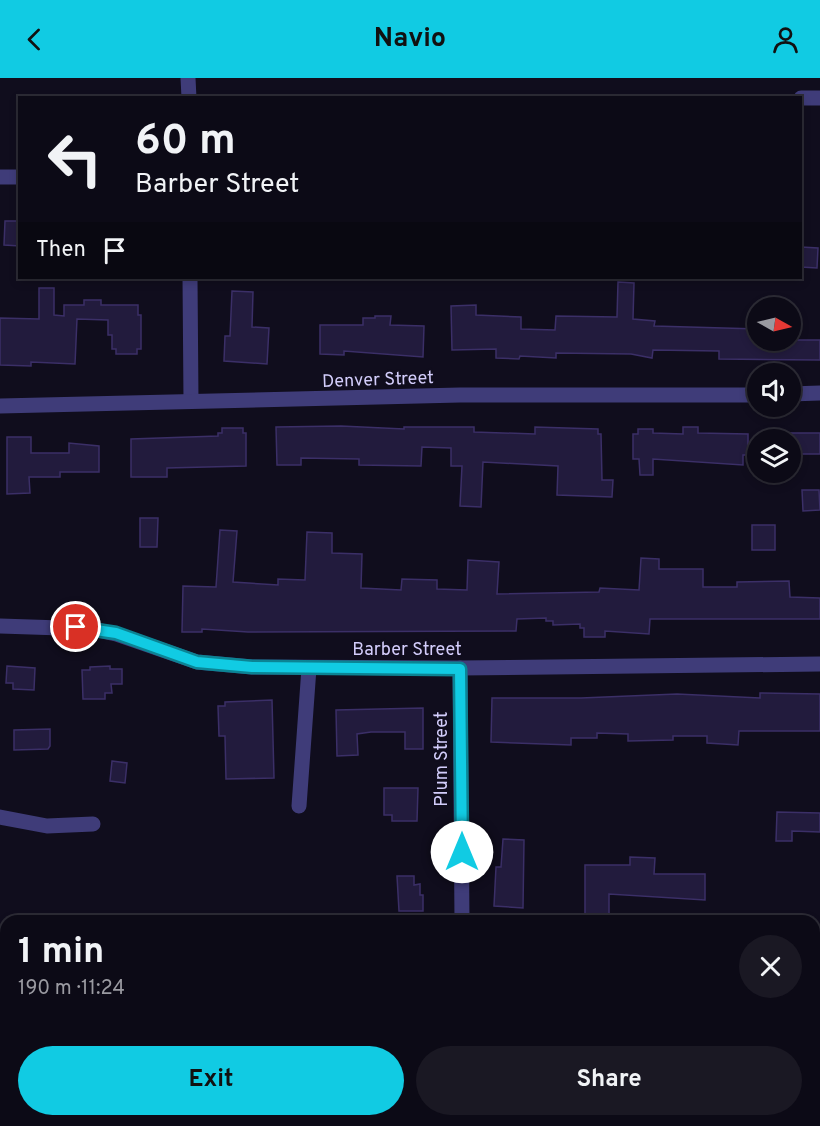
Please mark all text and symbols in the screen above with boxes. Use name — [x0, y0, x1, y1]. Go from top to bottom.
text: Navio — [374, 22, 446, 56]
icon: back — [18, 23, 51, 56]
icon: person — [769, 23, 802, 56]
text: 60 m — [135, 116, 236, 169]
icon: left — [36, 120, 114, 198]
text: Barber Street — [135, 168, 299, 202]
icon: arrive — [98, 234, 131, 267]
text: Then — [36, 237, 86, 264]
north arrow — [747, 297, 801, 351]
map controls — [747, 297, 801, 483]
button: sound — [747, 363, 801, 417]
street label: Denver Street — [322, 367, 434, 394]
button: layers — [747, 429, 801, 483]
pin — [50, 601, 101, 652]
icon: arrive — [59, 610, 92, 643]
street label: Barber Street — [352, 639, 462, 662]
street label: Plum Street — [431, 711, 454, 807]
position arrow — [430, 820, 494, 884]
text: 1 min — [18, 930, 104, 976]
button: close — [739, 935, 802, 998]
text: 190 m · 11:24 — [18, 976, 125, 1002]
button: Exit — [18, 1046, 404, 1115]
button: Share — [416, 1046, 802, 1115]

